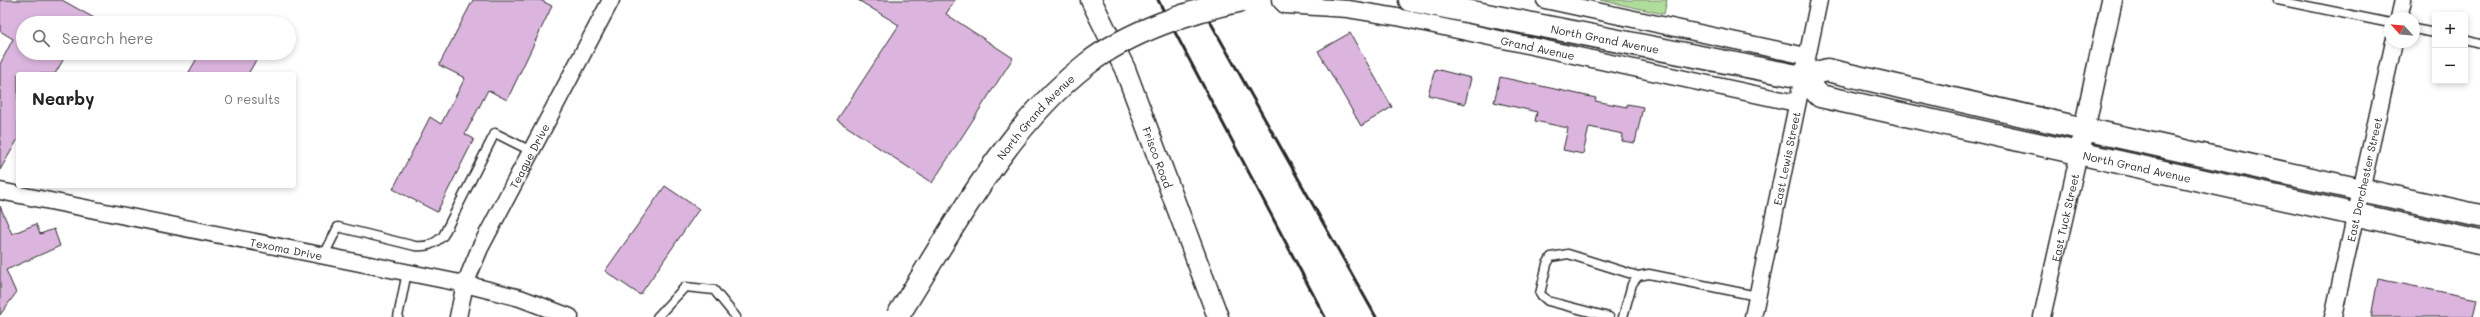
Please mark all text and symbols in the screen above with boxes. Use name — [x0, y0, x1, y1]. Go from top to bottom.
north arrow — [2384, 12, 2420, 48]
map controls — [2432, 12, 2468, 84]
button: + — [2432, 12, 2468, 48]
search box — [16, 16, 296, 60]
street label: North Grand Avenue — [1550, 20, 1661, 56]
icon: search — [30, 27, 52, 49]
text: Search here — [62, 28, 153, 48]
street label: Grand Avenue — [1500, 32, 1576, 63]
button: − — [2432, 48, 2468, 84]
street label: North Grand Avenue — [993, 70, 1077, 162]
text: Nearby — [32, 87, 94, 109]
text: 0 results — [225, 90, 280, 107]
street label: East Lewis Street — [1769, 110, 1803, 207]
street label: East Dorchester Street — [2342, 115, 2385, 243]
street label: Teague Drive — [505, 120, 552, 191]
street label: Frisco Road — [1140, 124, 1176, 190]
street label: North Grand Avenue — [2082, 147, 2193, 185]
street label: East Tuck Street — [2047, 172, 2082, 263]
street label: Texoma Drive — [249, 234, 324, 263]

